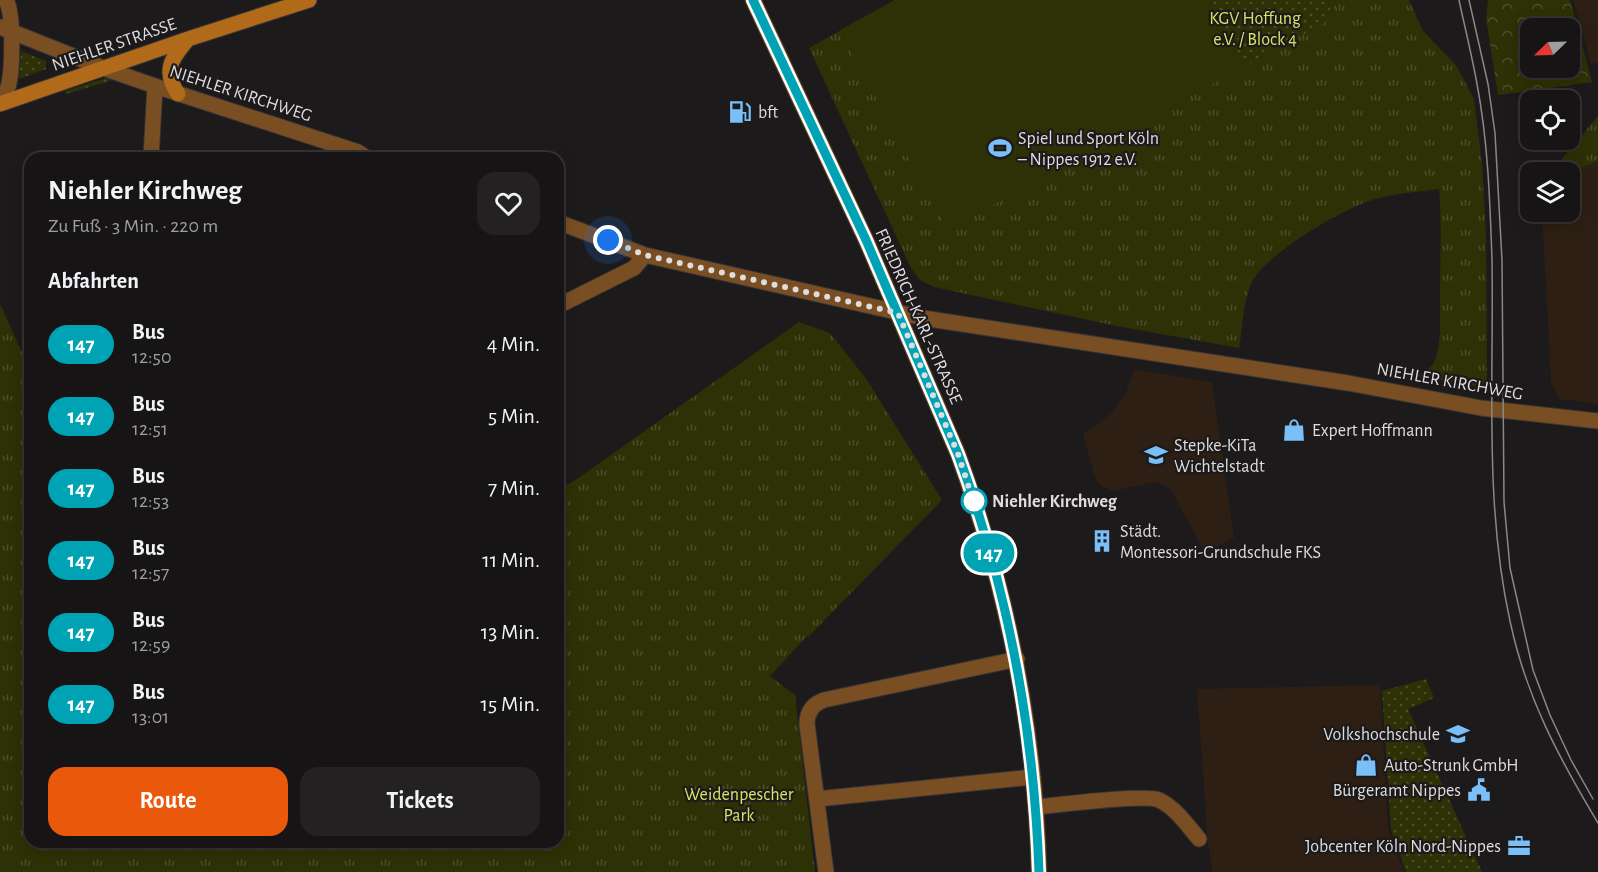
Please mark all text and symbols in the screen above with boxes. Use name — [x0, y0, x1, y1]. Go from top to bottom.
park label: KGV Hoffung e.V. / Block 4 — [1209, 10, 1301, 49]
street label: NIEHLER STRASSE — [50, 15, 179, 75]
north arrow — [1520, 18, 1580, 78]
map controls — [1520, 18, 1580, 222]
street label: NIEHLER KIRCHWEG — [167, 62, 314, 125]
button: locate — [1520, 90, 1580, 150]
fuel station icon: bft — [727, 99, 753, 125]
place label: bft — [758, 104, 778, 122]
place label: Spiel und Sport Köln – Nippes 1912 e.V. — [1017, 130, 1159, 169]
sports icon: Spiel und Sport Köln – Nippes 1912 e.V. — [987, 135, 1013, 161]
button: layers — [1520, 162, 1580, 222]
button: heart — [477, 172, 540, 235]
text: Niehler Kirchweg — [48, 177, 242, 205]
text: Zu Fuß · 3 Min. · 220 m — [48, 216, 218, 236]
your location — [593, 225, 623, 255]
street label: FRIEDRICH-KARL-STRASSE — [871, 226, 965, 407]
text: Abfahrten — [48, 270, 139, 292]
text: Bus — [132, 321, 165, 343]
text: 4 Min. — [487, 333, 540, 355]
text: 147 — [67, 334, 95, 355]
text: 12:50 — [132, 347, 171, 367]
street label: NIEHLER KIRCHWEG — [1375, 360, 1524, 404]
text: Bus — [132, 393, 165, 415]
text: 5 Min. — [488, 405, 540, 427]
text: 147 — [67, 406, 95, 427]
shop icon: Expert Hoffmann — [1281, 417, 1307, 443]
text: 12:51 — [132, 419, 168, 439]
place label: Expert Hoffmann — [1312, 422, 1433, 440]
place label: Stepke-KiTa Wichtelstadt — [1174, 437, 1265, 476]
school or university icon: Stepke-KiTa Wichtelstadt — [1143, 442, 1169, 468]
text: Bus — [132, 465, 165, 487]
text: 7 Min. — [488, 477, 540, 499]
text: 147 — [67, 478, 95, 499]
marker: Niehler Kirchweg — [961, 488, 987, 514]
text: 12:53 — [132, 491, 169, 511]
place label: Niehler Kirchweg — [992, 493, 1118, 511]
place label: Städt. Montessori-Grundschule FKS — [1120, 523, 1321, 562]
building icon: Städt. Montessori-Grundschule FKS — [1089, 528, 1115, 554]
line badge: 147 — [954, 534, 1024, 572]
text: Bus — [132, 537, 165, 559]
text: 147 — [975, 543, 1003, 564]
text: 11 Min. — [482, 549, 540, 571]
text: 147 — [67, 550, 95, 571]
text: 12:57 — [132, 563, 169, 583]
text: Bus — [132, 609, 165, 631]
text: 13 Min. — [481, 621, 540, 643]
text: 147 — [67, 622, 95, 643]
text: 12:59 — [132, 635, 170, 655]
text: Bus — [132, 681, 165, 703]
text: 15 Min. — [481, 693, 540, 715]
text: 147 — [67, 694, 95, 715]
text: 13:01 — [132, 707, 169, 727]
school or university icon: Volkshochschule — [1445, 721, 1471, 747]
place label: Volkshochschule — [1323, 726, 1440, 744]
shop icon: Auto-Strunk GmbH — [1353, 752, 1379, 778]
place label: Auto-Strunk GmbH — [1384, 757, 1519, 775]
button: Route — [48, 767, 288, 836]
button: Tickets — [300, 767, 540, 836]
public building icon: Bürgeramt Nippes — [1466, 777, 1492, 803]
place label: Bürgeramt Nippes — [1333, 782, 1461, 800]
park label: Weidenpescher Park — [684, 786, 794, 825]
office icon: Jobcenter Köln Nord-Nippes — [1506, 833, 1532, 859]
place label: Jobcenter Köln Nord-Nippes — [1305, 838, 1501, 856]

